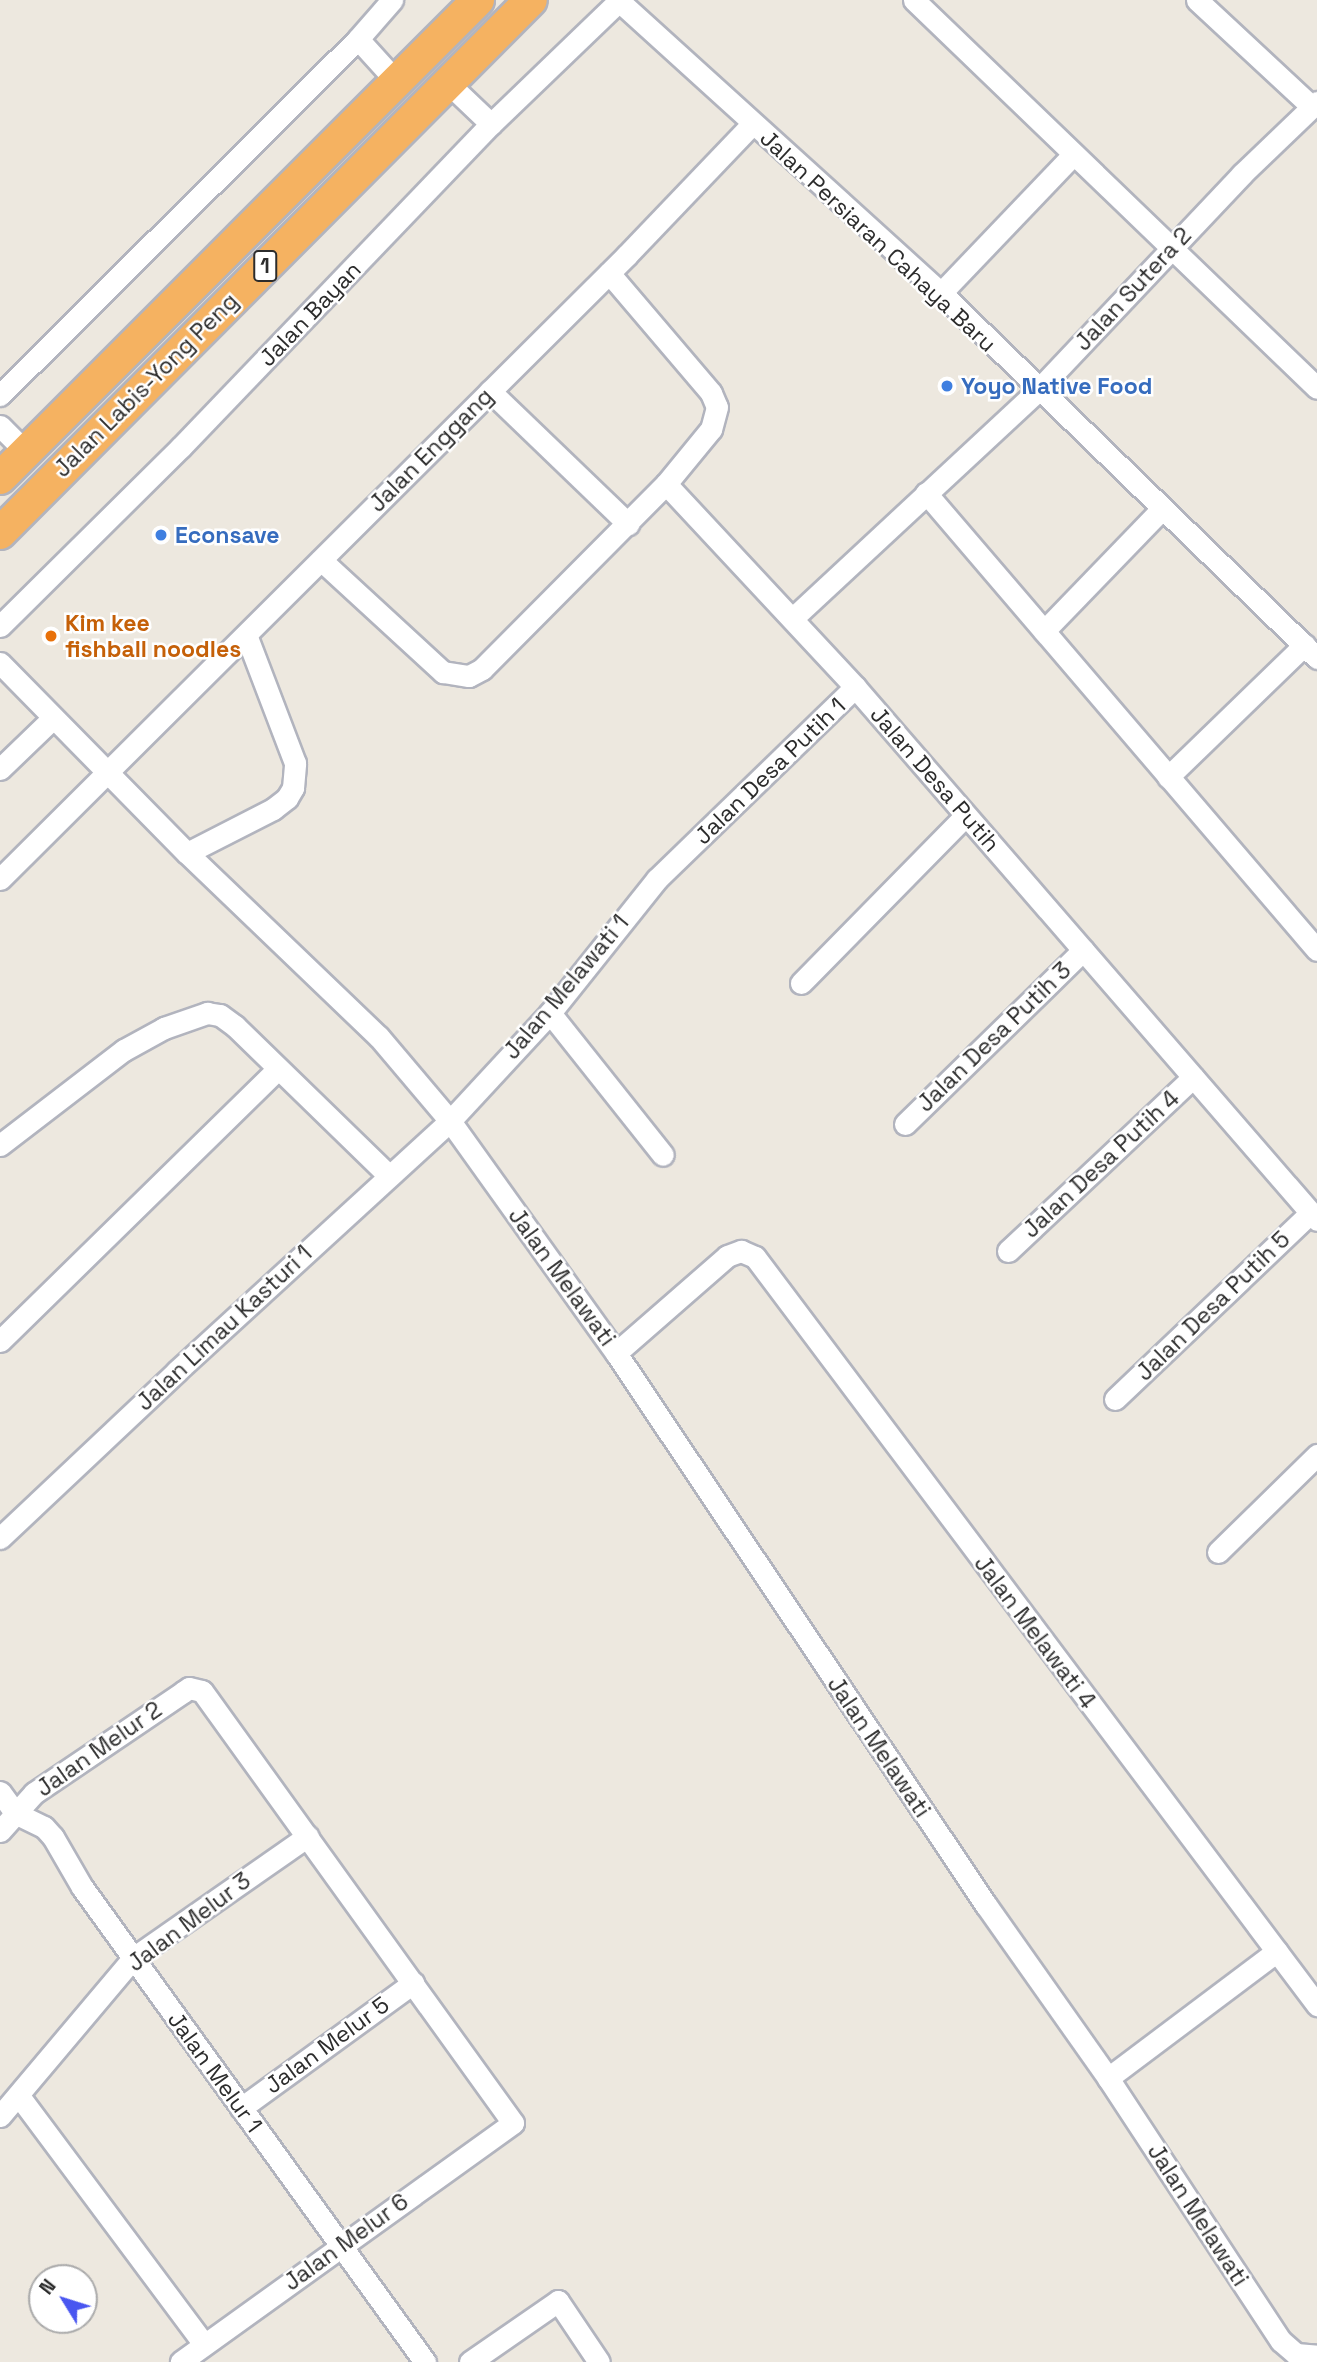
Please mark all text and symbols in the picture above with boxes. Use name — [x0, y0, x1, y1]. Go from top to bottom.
street label: Jalan Persiaran Cahaya Baru — [754, 124, 1002, 358]
street label: Jalan Sutera 2 — [1069, 222, 1197, 356]
road number: 1 — [253, 248, 277, 284]
street label: Jalan Bayan — [253, 256, 367, 372]
street label: Jalan Labis-Yong Peng — [48, 287, 244, 483]
place label: Yoyo Native Food — [961, 372, 1152, 400]
marker: Yoyo Native Food — [939, 378, 955, 394]
street label: Jalan Enggang — [363, 382, 499, 518]
place label: Econsave — [175, 521, 280, 549]
marker: Econsave — [153, 527, 169, 543]
place label: Kim kee fishball noodles — [65, 609, 241, 663]
marker: Kim kee fishball noodles — [43, 628, 59, 644]
street label: Jalan Desa Putih 1 — [689, 692, 851, 850]
street label: Jalan Desa Putih — [864, 701, 1006, 857]
street label: Jalan Melawati 1 — [498, 909, 634, 1065]
street label: Jalan Desa Putih 3 — [911, 956, 1077, 1118]
street label: Jalan Desa Putih 4 — [1017, 1084, 1185, 1244]
street label: Jalan Melawati — [503, 1202, 621, 1352]
street label: Jalan Desa Putih 5 — [1130, 1226, 1296, 1386]
street label: Jalan Limau Kasturi 1 — [131, 1240, 317, 1416]
street label: Jalan Melawati 4 — [968, 1550, 1102, 1714]
street label: Jalan Melawati — [822, 1671, 936, 1823]
street label: Jalan Melur 2 — [31, 1696, 167, 1802]
street label: Jalan Melur 3 — [122, 1867, 256, 1977]
street label: Jalan Melur 5 — [260, 1991, 394, 2099]
street label: Jalan Melur 1 — [162, 2006, 268, 2138]
street label: Jalan Melawati — [1142, 2139, 1254, 2291]
street label: Jalan Melur 6 — [278, 2188, 414, 2296]
north arrow — [28, 2264, 98, 2334]
text: N — [34, 2274, 61, 2300]

